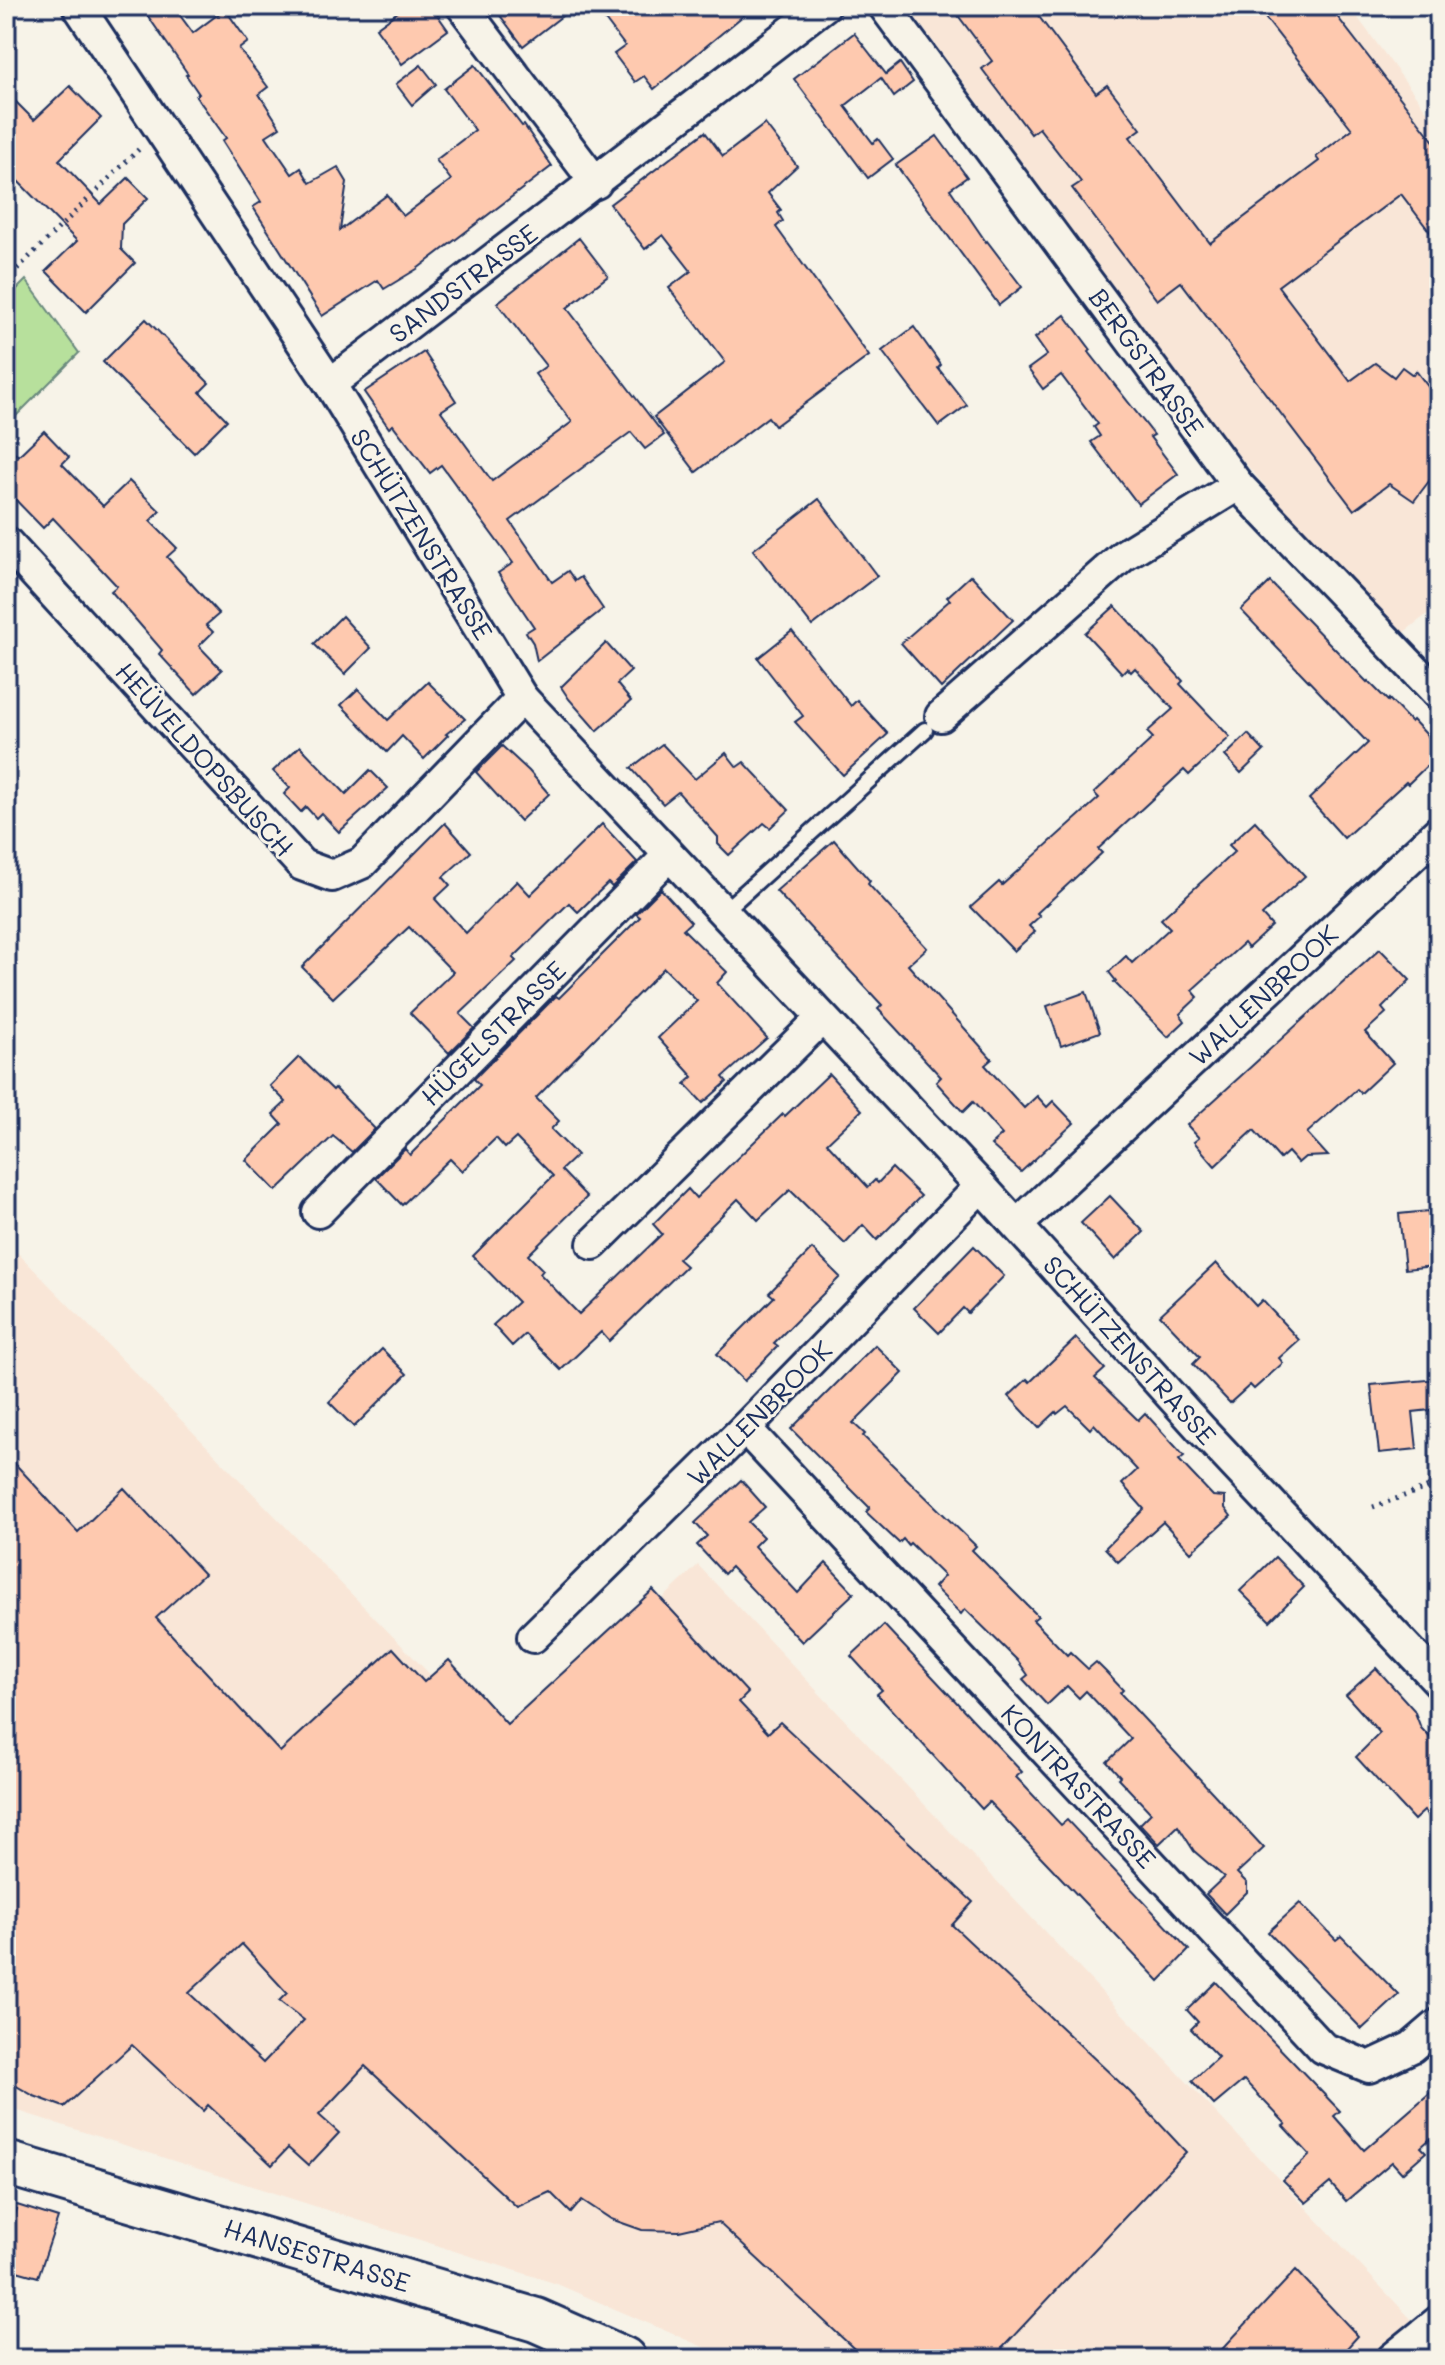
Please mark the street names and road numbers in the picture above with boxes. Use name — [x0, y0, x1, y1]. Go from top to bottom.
street label: SANDSTRASSE — [382, 216, 544, 350]
street label: BERGSTRASSE — [1082, 281, 1212, 443]
street label: SCHÜTZENSTRASSE — [343, 422, 501, 646]
street label: HEÜVELDOPSBUSCH — [109, 655, 301, 863]
street label: WALLENBROOK — [1181, 917, 1345, 1073]
street label: HÜGELSTRASSE — [413, 953, 573, 1113]
street label: SCHÜTZENSTRASSE — [1036, 1248, 1224, 1452]
street label: WALLENBROOK — [679, 1333, 839, 1493]
street label: KONTRASTRASSE — [994, 1697, 1164, 1875]
street label: HANSESTRASSE — [220, 2210, 414, 2300]

